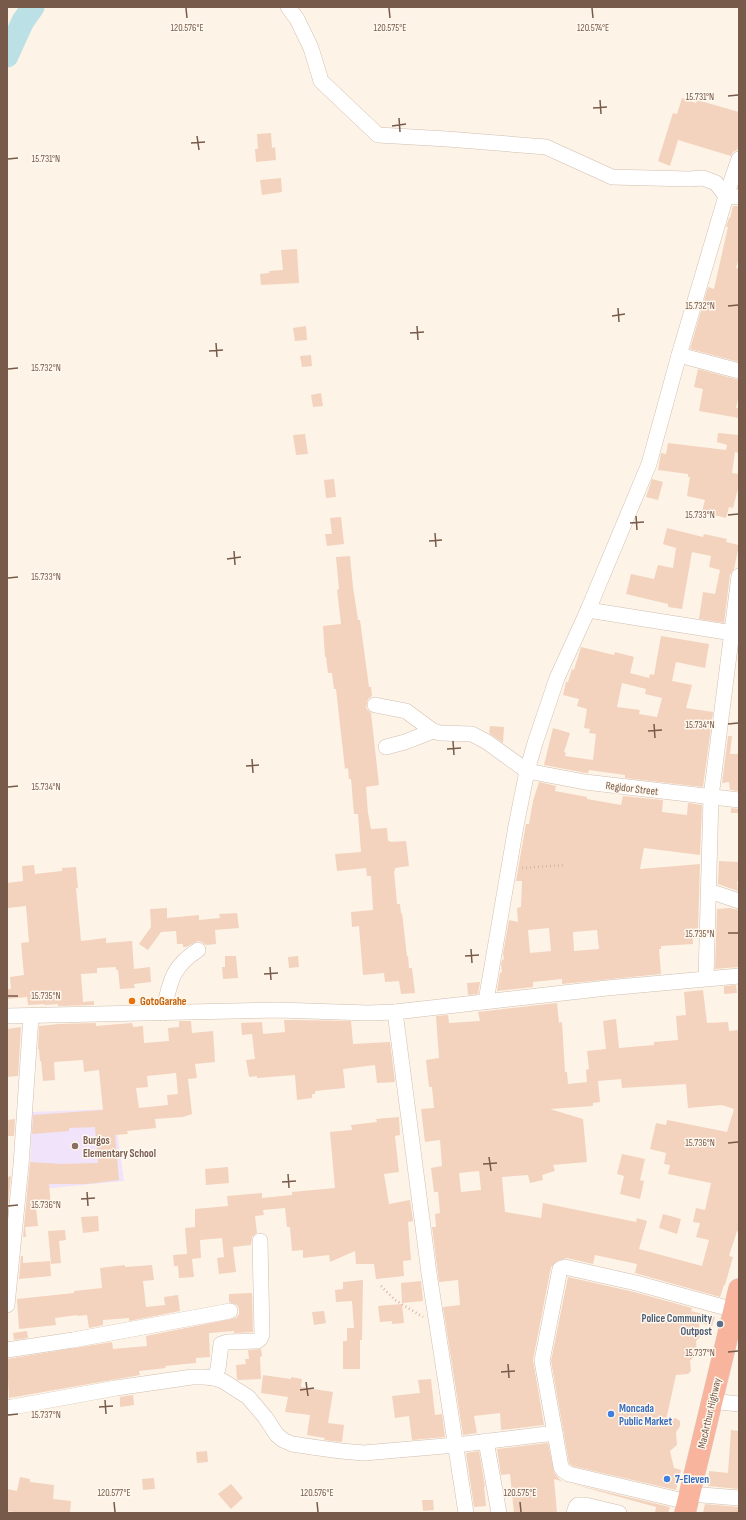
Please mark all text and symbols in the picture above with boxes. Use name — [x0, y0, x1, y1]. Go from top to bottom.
text: 120.576°E — [170, 22, 204, 34]
text: 120.575°E — [374, 22, 406, 34]
text: 120.574°E — [577, 22, 609, 34]
text: 15.731°N — [686, 91, 714, 103]
text: 15.731°N — [32, 153, 60, 165]
text: 15.732°N — [685, 300, 715, 312]
text: 15.732°N — [31, 362, 61, 374]
text: 15.733°N — [685, 509, 715, 521]
text: 15.733°N — [31, 571, 61, 583]
text: 15.734°N — [685, 719, 715, 731]
street label: Regidor Street — [605, 779, 660, 798]
text: 15.734°N — [31, 781, 61, 793]
text: 15.735°N — [685, 928, 715, 940]
text: 15.735°N — [31, 990, 61, 1002]
place label: GotoGarahe — [140, 995, 187, 1008]
marker: GotoGarahe — [127, 996, 137, 1006]
place label: Burgos Elementary School — [83, 1134, 156, 1160]
text: 15.736°N — [685, 1137, 715, 1149]
marker: Burgos Elementary School — [70, 1141, 80, 1151]
text: 15.736°N — [31, 1199, 61, 1211]
place label: Police Community Outpost — [641, 1312, 712, 1338]
marker: Police Community Outpost — [715, 1319, 725, 1329]
text: 15.737°N — [685, 1347, 715, 1359]
street label: MacArthur Highway — [695, 1376, 724, 1450]
place label: Moncada Public Market — [619, 1402, 672, 1428]
text: 15.737°N — [31, 1409, 61, 1421]
marker: Moncada Public Market — [606, 1409, 616, 1419]
place label: 7-Eleven — [675, 1473, 709, 1486]
marker: 7-Eleven — [662, 1474, 672, 1484]
text: 120.577°E — [97, 1487, 131, 1499]
text: 120.576°E — [300, 1487, 334, 1499]
text: 120.575°E — [504, 1487, 536, 1499]

